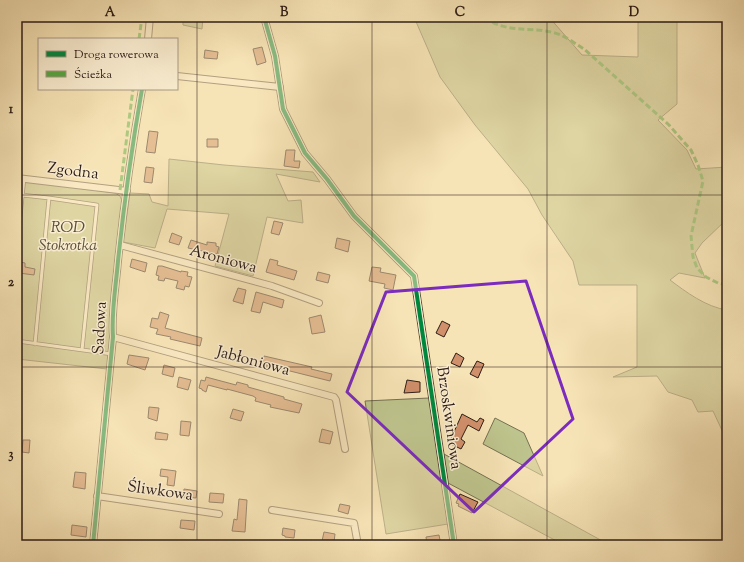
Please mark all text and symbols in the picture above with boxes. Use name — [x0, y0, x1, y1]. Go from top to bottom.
text: A — [105, 4, 116, 22]
text: B — [280, 4, 289, 22]
text: C — [455, 4, 465, 22]
text: D — [629, 4, 639, 22]
legend — [38, 38, 178, 90]
text: Droga rowerowa — [74, 46, 159, 64]
text: Ścieżka — [74, 66, 113, 84]
text: 1 — [9, 101, 14, 119]
street label: Zgodna — [46, 157, 101, 187]
park label: ROD Stokrotka — [39, 217, 97, 258]
street label: Aroniowa — [187, 240, 260, 280]
text: 2 — [8, 274, 15, 292]
street label: Sadowa — [88, 300, 114, 355]
street label: Jabłoniowa — [213, 341, 293, 383]
street label: Brzoskwiniowa — [429, 365, 467, 472]
text: 3 — [8, 446, 14, 464]
street label: Śliwkowa — [126, 475, 195, 508]

